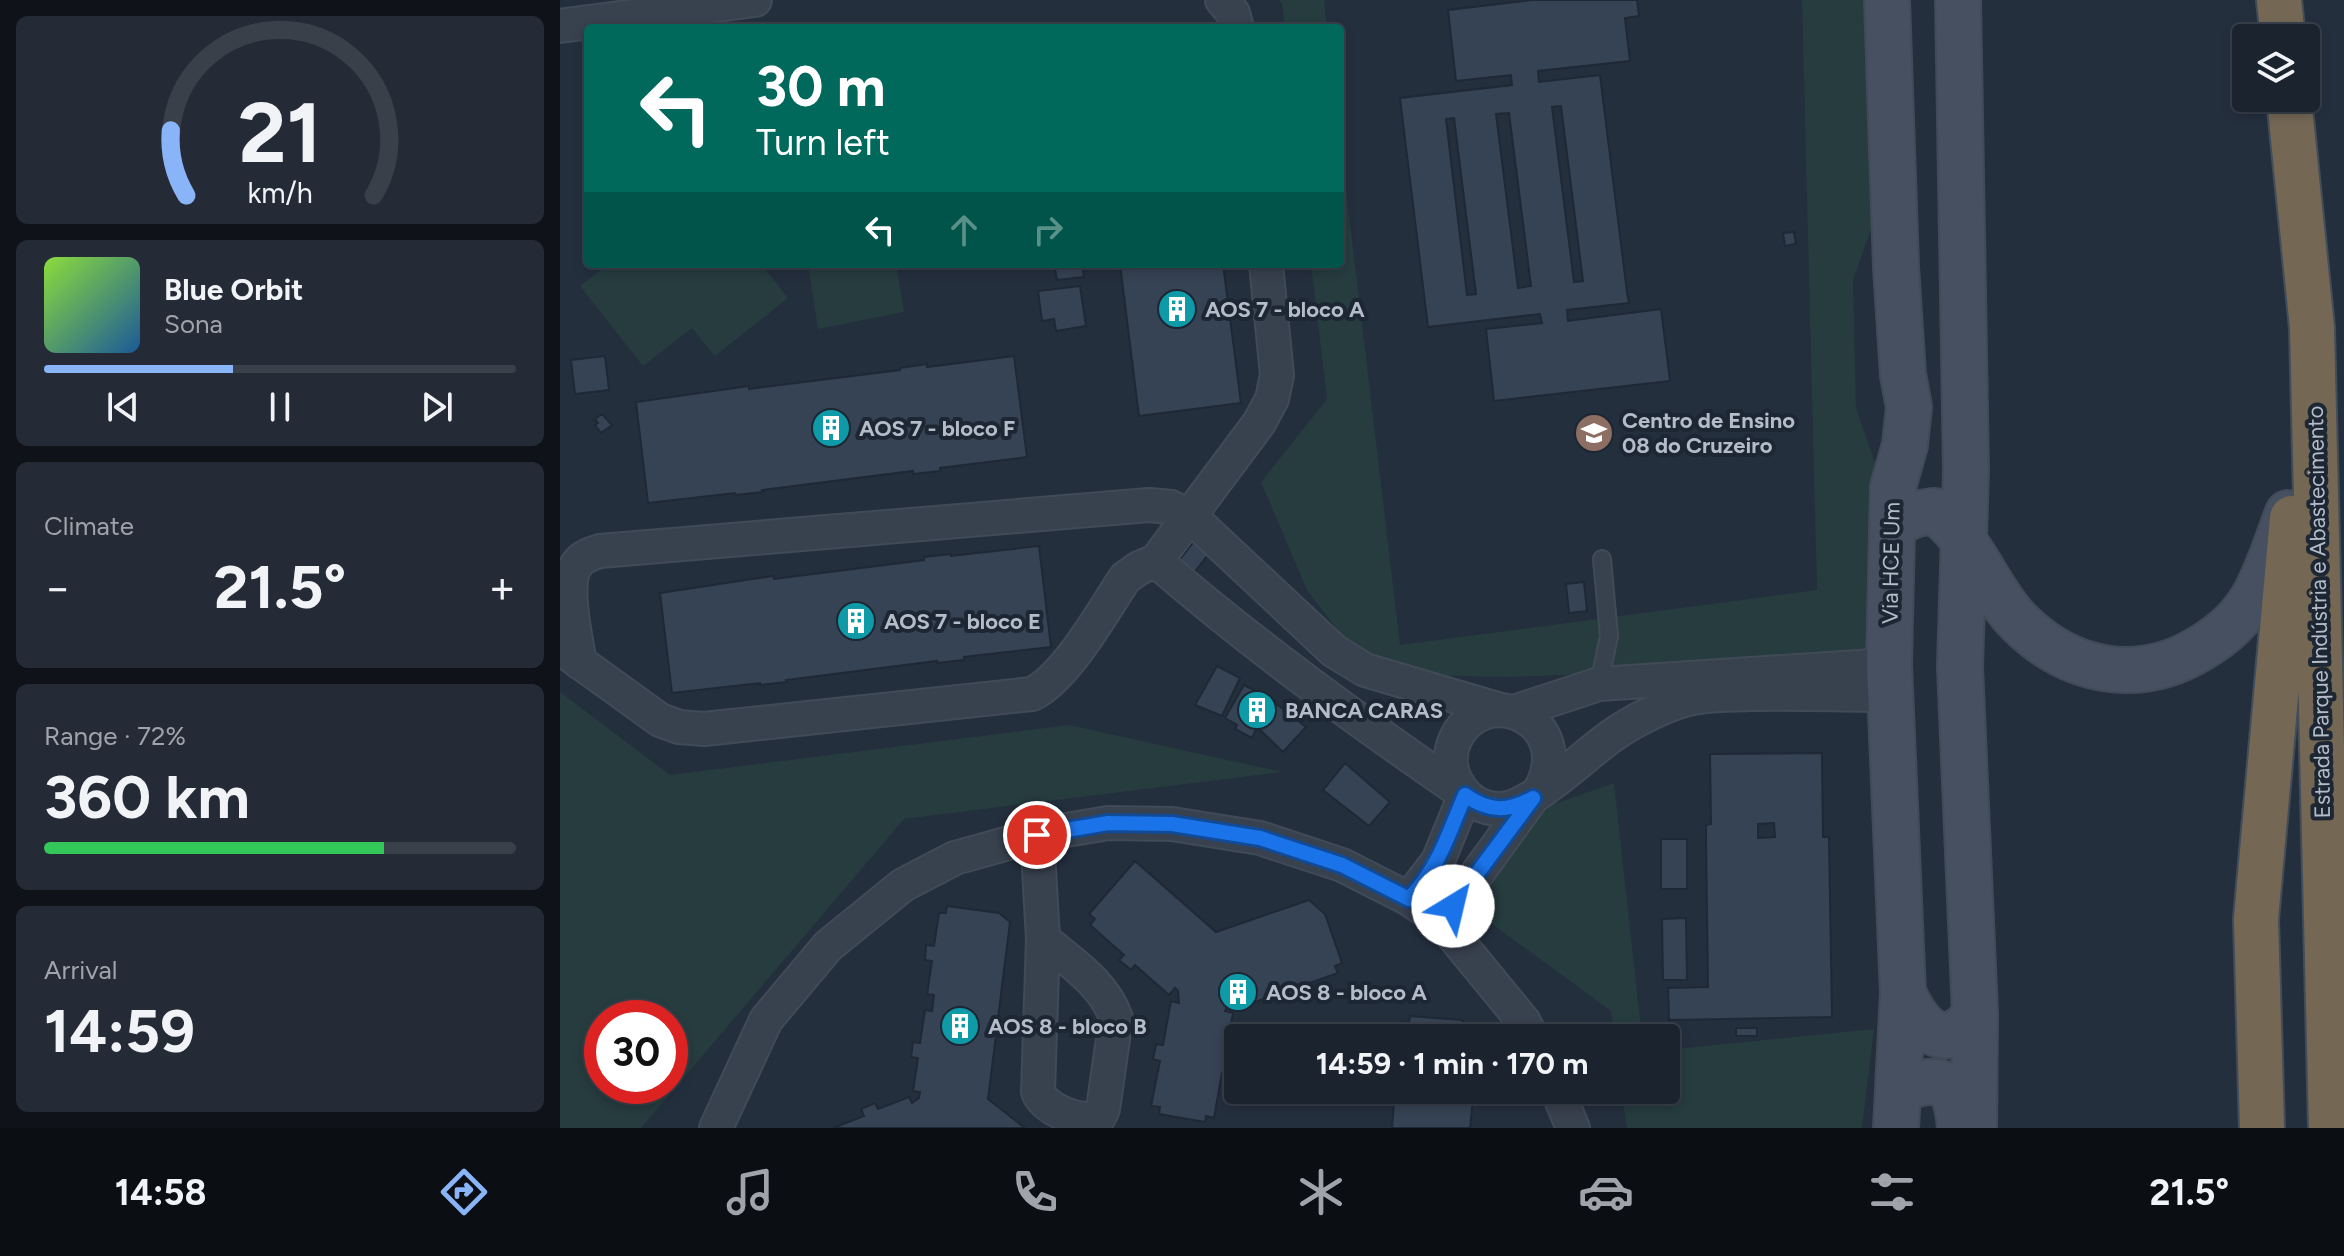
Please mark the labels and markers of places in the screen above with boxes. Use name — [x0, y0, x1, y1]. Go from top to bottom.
building icon: AOS 7 - bloco A — [1156, 288, 1198, 330]
place label: AOS 7 - bloco A — [1205, 296, 1365, 323]
building icon: AOS 7 - bloco F — [810, 407, 852, 449]
place label: Centro de Ensino 08 do Cruzeiro — [1622, 407, 1795, 459]
school or university icon: Centro de Ensino 08 do Cruzeiro — [1573, 412, 1615, 454]
place label: AOS 7 - bloco F — [859, 415, 1015, 442]
building icon: AOS 7 - bloco E — [835, 600, 877, 642]
place label: AOS 7 - bloco E — [884, 608, 1041, 635]
building icon: BANCA CARAS — [1236, 689, 1278, 731]
place label: BANCA CARAS — [1285, 697, 1443, 724]
pin — [1003, 801, 1071, 869]
building icon: AOS 8 - bloco A — [1217, 971, 1259, 1013]
place label: AOS 8 - bloco A — [1266, 979, 1427, 1006]
building icon: AOS 8 - bloco B — [939, 1005, 981, 1047]
place label: AOS 8 - bloco B — [988, 1013, 1147, 1040]

